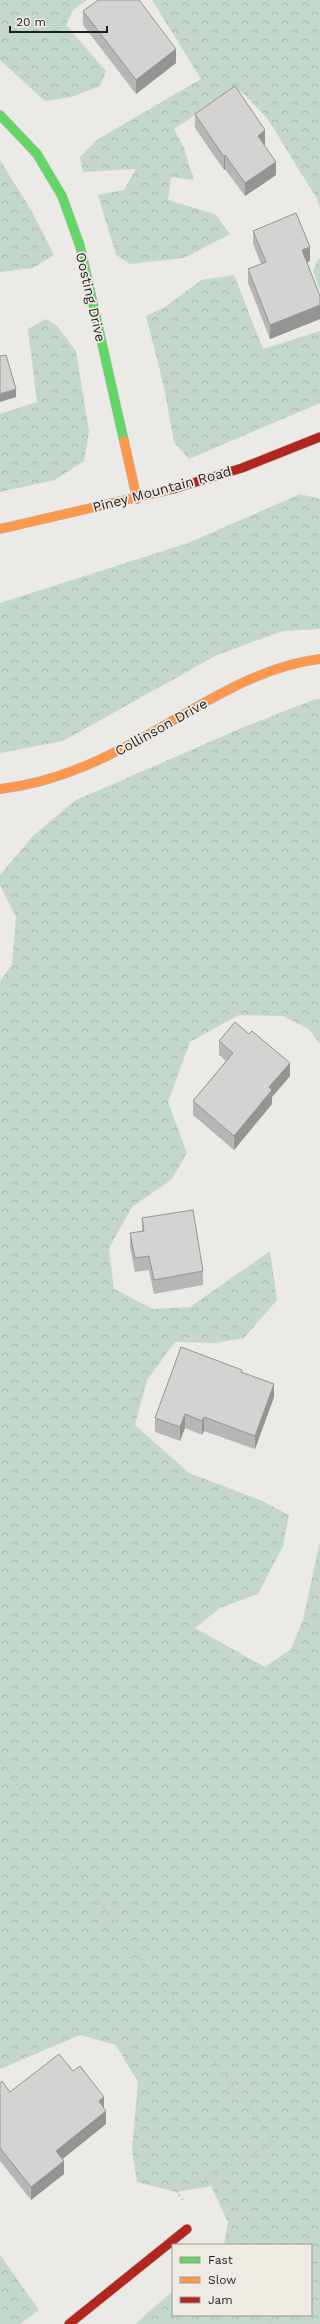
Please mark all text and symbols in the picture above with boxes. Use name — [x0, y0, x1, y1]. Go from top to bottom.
scale bar — [10, 8, 107, 34]
text: 20 m — [16, 15, 46, 29]
street label: Oosting Drive — [73, 251, 109, 343]
street label: Piney Mountain Road — [91, 463, 233, 515]
street label: Collinson Drive — [112, 695, 210, 759]
legend — [172, 2244, 312, 2316]
text: Fast — [208, 2253, 233, 2267]
text: Slow — [208, 2273, 236, 2287]
text: Jam — [208, 2293, 233, 2307]

